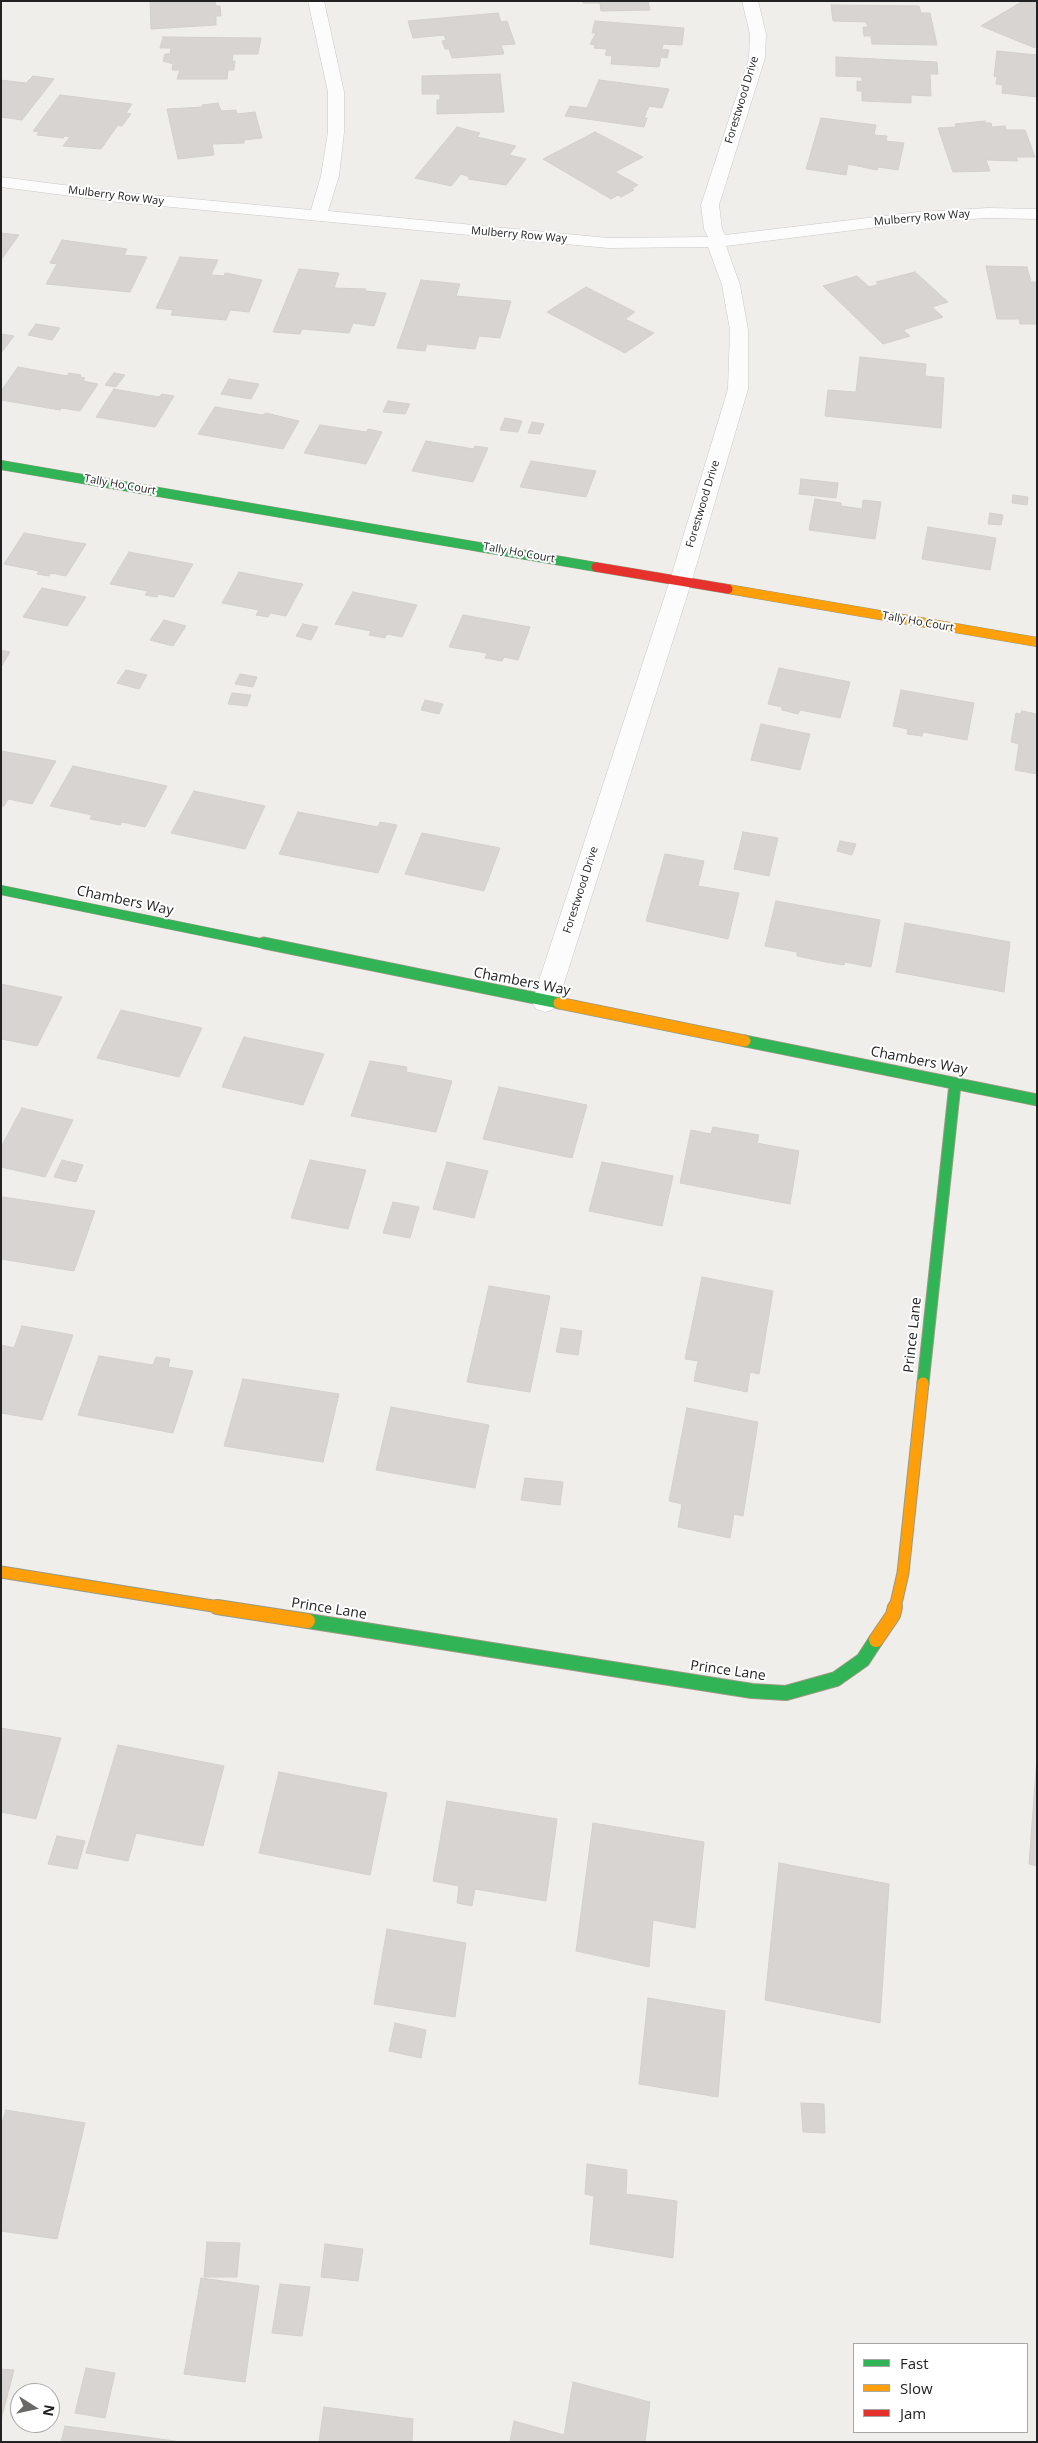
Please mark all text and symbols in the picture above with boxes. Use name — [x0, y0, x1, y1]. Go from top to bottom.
street label: Forestwood Drive — [722, 55, 762, 145]
street label: Mulberry Row Way — [67, 184, 165, 208]
street label: Mulberry Row Way — [873, 207, 971, 229]
street label: Mulberry Row Way — [470, 224, 568, 246]
street label: Forestwood Drive — [683, 459, 723, 549]
street label: Tally Ho Court — [83, 472, 157, 498]
street label: Tally Ho Court — [482, 540, 556, 566]
street label: Tally Ho Court — [881, 609, 955, 635]
street label: Forestwood Drive — [561, 845, 601, 935]
street label: Chambers Way — [75, 883, 175, 919]
street label: Chambers Way — [472, 964, 572, 1000]
street label: Chambers Way — [869, 1043, 969, 1079]
street label: Prince Lane — [901, 1296, 925, 1374]
street label: Prince Lane — [290, 1595, 368, 1623]
street label: Prince Lane — [689, 1657, 767, 1685]
legend — [853, 2343, 1028, 2433]
text: Fast — [900, 2353, 929, 2373]
text: Slow — [900, 2378, 933, 2398]
north arrow — [10, 2383, 60, 2433]
text: N — [39, 2403, 60, 2418]
text: Jam — [900, 2403, 926, 2423]

